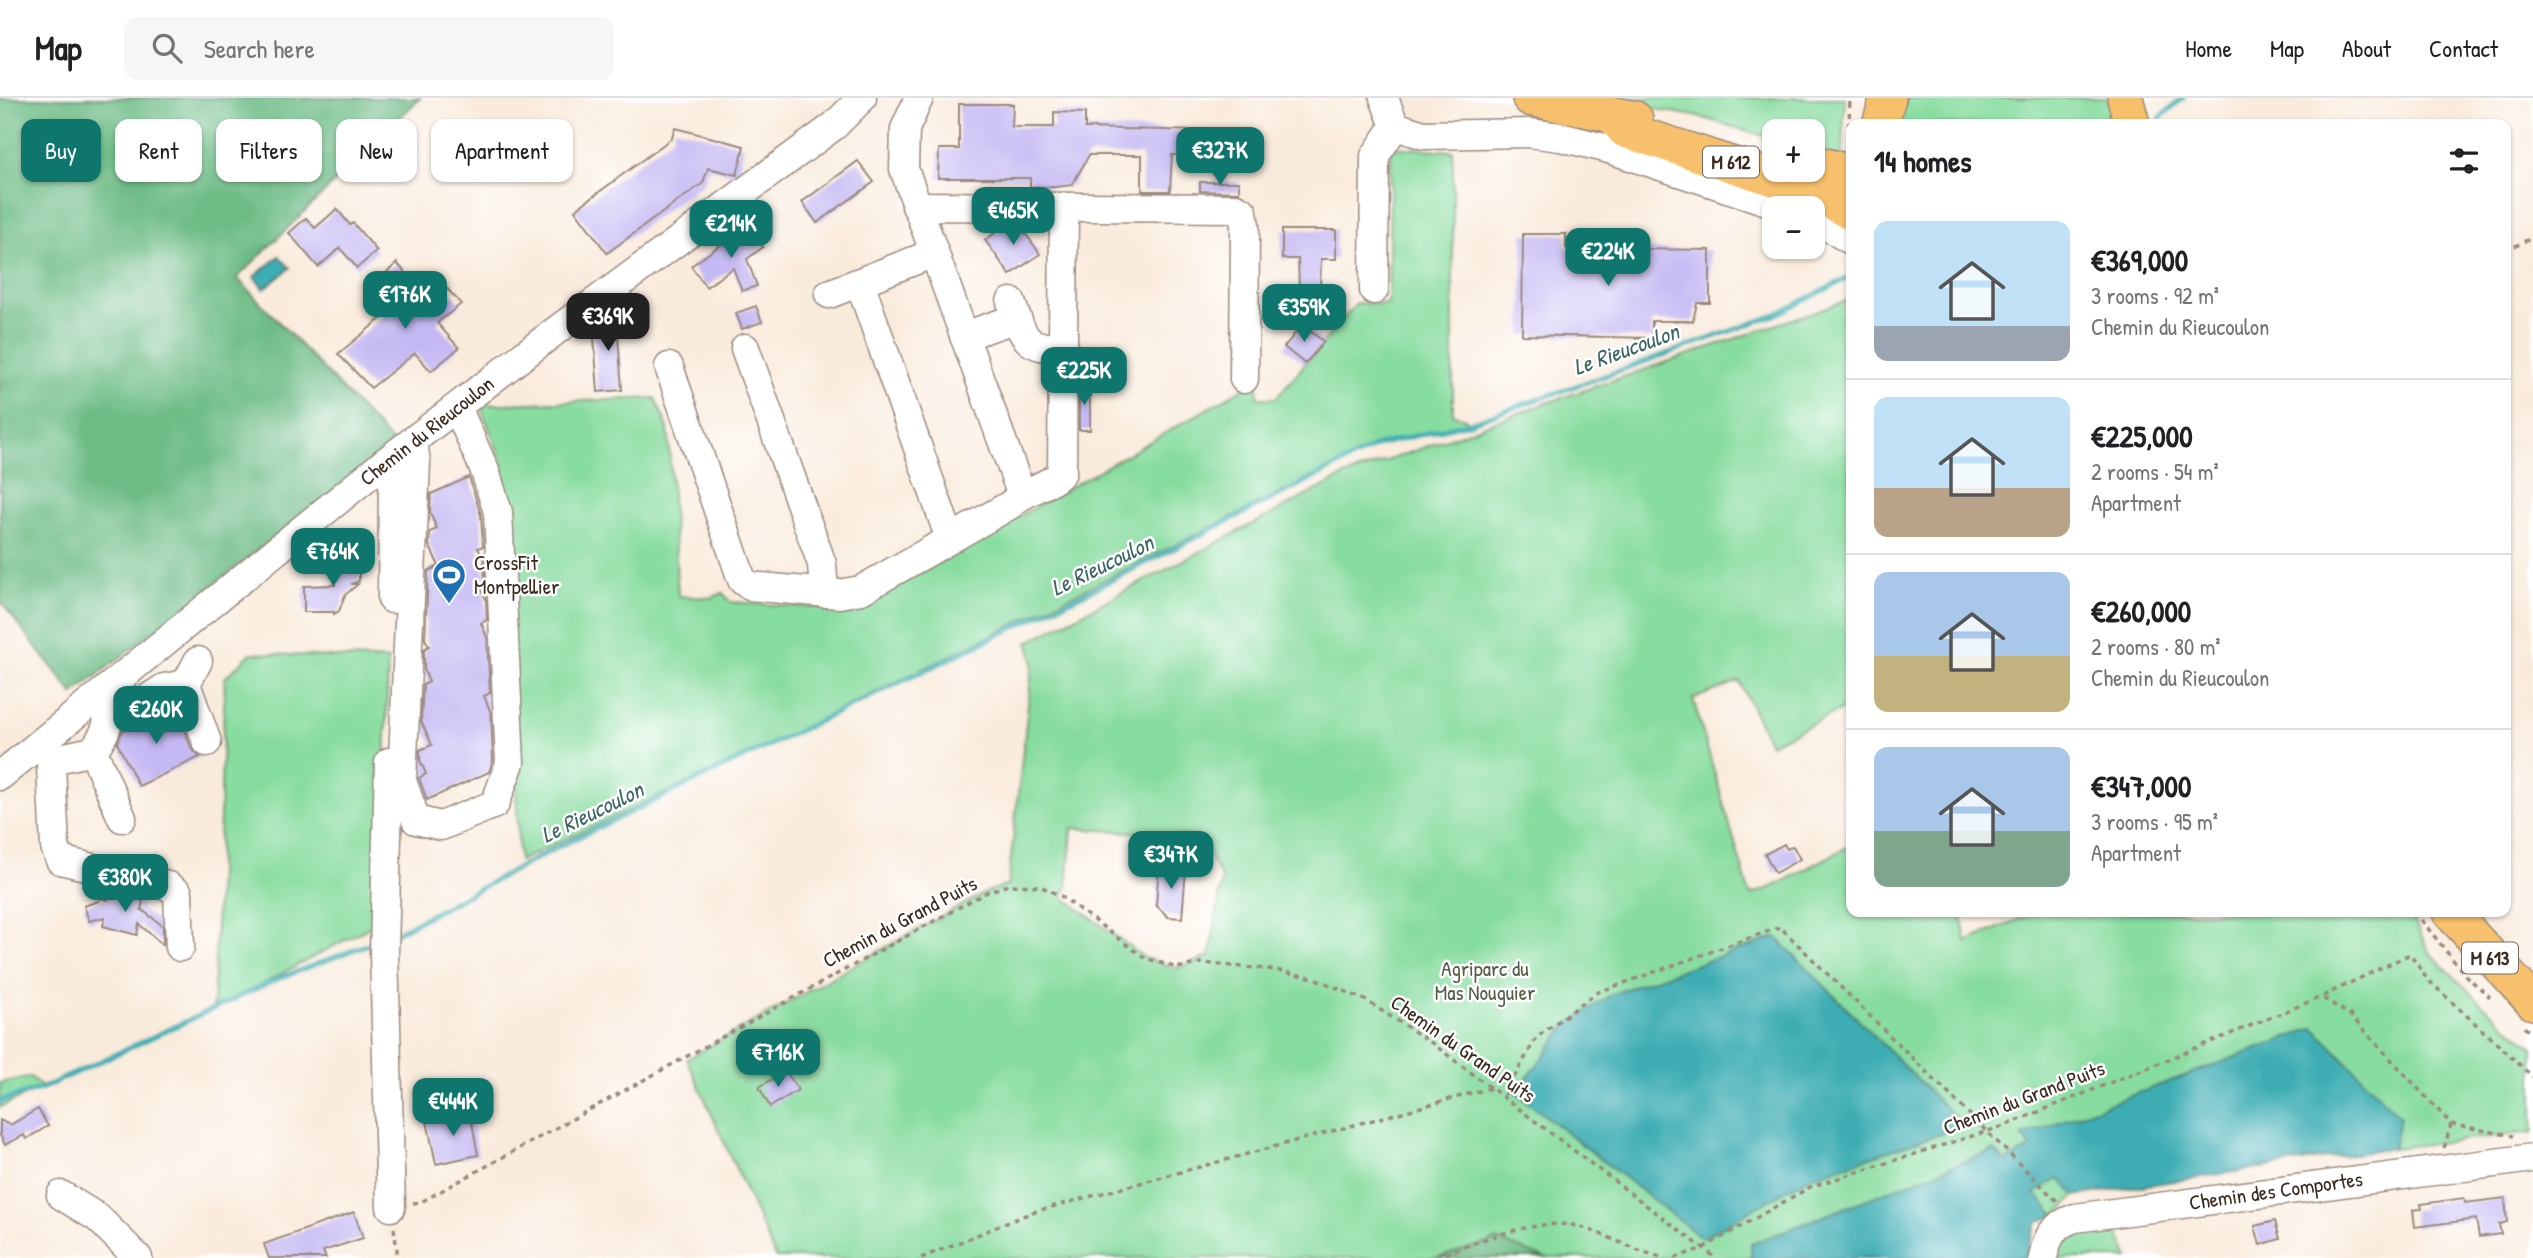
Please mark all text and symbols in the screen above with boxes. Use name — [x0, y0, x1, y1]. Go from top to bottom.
search box — [124, 17, 614, 80]
text: Map — [35, 26, 82, 70]
icon: search — [148, 29, 186, 67]
text: Search here — [204, 31, 315, 66]
text: Home — [2185, 32, 2232, 64]
text: Map — [2270, 32, 2304, 64]
text: About — [2342, 32, 2391, 64]
text: Contact — [2429, 32, 2498, 64]
chip: Buy — [21, 119, 101, 182]
chip: Rent — [115, 119, 202, 182]
chip: Filters — [216, 119, 322, 182]
chip: New — [336, 119, 417, 182]
chip: Apartment — [431, 119, 573, 182]
map controls — [1762, 119, 1825, 259]
button: + — [1762, 119, 1825, 182]
pin: €327K — [1171, 127, 1269, 187]
text: €327K — [1192, 134, 1248, 165]
text: 14 homes — [1874, 141, 1972, 181]
icon: filters — [2445, 142, 2483, 180]
road number: M 612 — [1703, 146, 1759, 178]
pin: €465K — [964, 188, 1062, 247]
text: €465K — [988, 194, 1038, 225]
button: − — [1762, 196, 1825, 259]
pin: €214K — [682, 200, 780, 260]
text: €214K — [706, 207, 756, 238]
pin: €224K — [1559, 228, 1657, 288]
text: €224K — [1581, 235, 1635, 266]
text: €369,000 — [2091, 240, 2188, 280]
icon: home — [1930, 249, 2014, 333]
pin: €176K — [356, 272, 454, 331]
text: €176K — [379, 278, 431, 309]
text: 3 rooms · 92 m² — [2091, 280, 2219, 311]
pin: €359K — [1255, 285, 1353, 344]
text: €359K — [1278, 291, 1330, 322]
pin: €369K — [559, 294, 657, 353]
text: €369K — [582, 300, 634, 331]
text: Chemin du Rieucoulon — [2091, 311, 2269, 342]
water label: Le Rieucoulon — [1569, 315, 1684, 382]
pin: €225K — [1035, 348, 1133, 407]
text: €225K — [1057, 354, 1111, 385]
street label: Chemin du Rieucoulon — [354, 369, 500, 492]
text: €225,000 — [2091, 416, 2193, 456]
icon: home — [1930, 425, 2014, 509]
text: 2 rooms · 54 m² — [2091, 456, 2219, 487]
text: Apartment — [2091, 487, 2181, 518]
water label: Le Rieucoulon — [1045, 526, 1160, 603]
pin: €764K — [284, 528, 382, 588]
text: €764K — [307, 535, 359, 566]
place label: CrossFit Montpellier — [474, 548, 559, 601]
sports icon: CrossFit Montpellier — [430, 556, 468, 605]
text: €260,000 — [2091, 591, 2191, 631]
icon: home — [1930, 600, 2014, 684]
text: 2 rooms · 80 m² — [2091, 631, 2221, 662]
text: Chemin du Rieucoulon — [2091, 662, 2269, 693]
pin: €260K — [107, 686, 205, 746]
text: €260K — [129, 693, 183, 724]
text: €347,000 — [2091, 766, 2191, 806]
water label: Le Rieucoulon — [535, 773, 650, 850]
icon: home — [1930, 775, 2014, 859]
text: 3 rooms · 95 m² — [2091, 806, 2218, 837]
pin: €347K — [1122, 832, 1220, 891]
text: Apartment — [2091, 837, 2181, 868]
text: €347K — [1144, 838, 1198, 869]
pin: €380K — [76, 854, 174, 914]
text: €380K — [98, 861, 152, 892]
street label: Chemin du Grand Puits — [818, 869, 982, 974]
road number: M 613 — [2462, 943, 2518, 974]
park label: Agriparc du Mas Nouguier — [1435, 954, 1535, 1007]
street label: Chemin du Grand Puits — [1385, 988, 1542, 1109]
pin: €716K — [729, 1030, 827, 1089]
text: €716K — [752, 1036, 804, 1067]
street label: Chemin du Grand Puits — [1939, 1053, 2109, 1142]
pin: €444K — [404, 1079, 502, 1138]
text: €444K — [429, 1085, 477, 1116]
street label: Chemin des Comportes — [2187, 1164, 2365, 1217]

